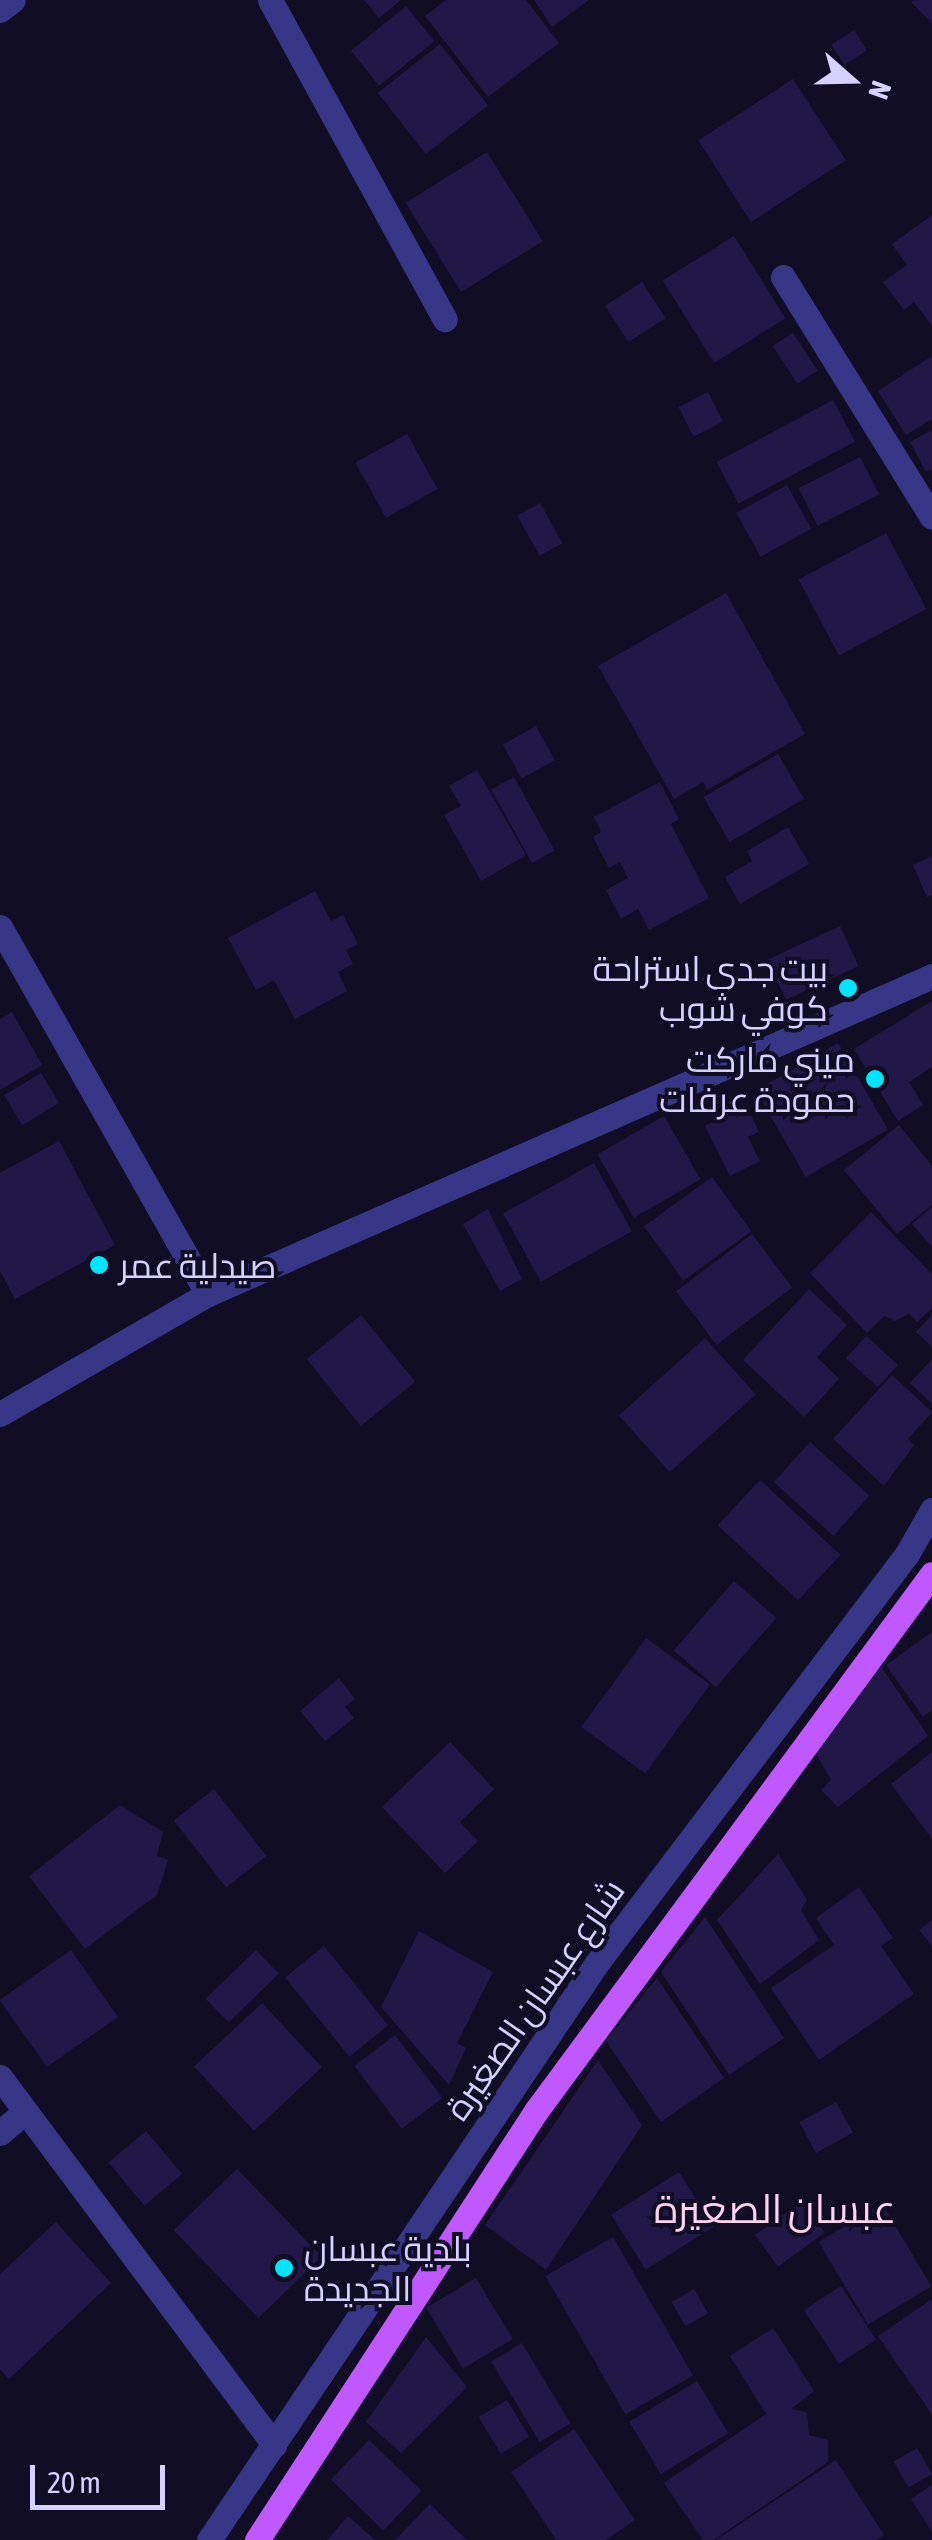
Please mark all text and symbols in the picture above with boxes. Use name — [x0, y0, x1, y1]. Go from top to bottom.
north arrow — [802, 30, 902, 130]
text: N — [862, 77, 898, 104]
place label: بيت جدي استراحة كوفي شوب — [592, 947, 828, 1029]
marker: بيت جدي استراحة كوفي شوب — [837, 977, 859, 999]
place label: ميني ماركت حمودة عرفات — [659, 1038, 855, 1120]
marker: ميني ماركت حمودة عرفات — [864, 1068, 886, 1090]
place label: صيدلية عمر — [119, 1244, 276, 1286]
marker: صيدلية عمر — [88, 1254, 110, 1276]
street label: شارع عبسان الصغيرة — [435, 1870, 633, 2128]
district label: عبسان الصغيرة — [654, 2185, 896, 2233]
place label: بلدية عبسان الجديدة — [304, 2227, 472, 2309]
marker: بلدية عبسان الجديدة — [273, 2257, 295, 2279]
scale bar — [35, 2445, 170, 2507]
text: 20 m — [47, 2465, 101, 2499]

